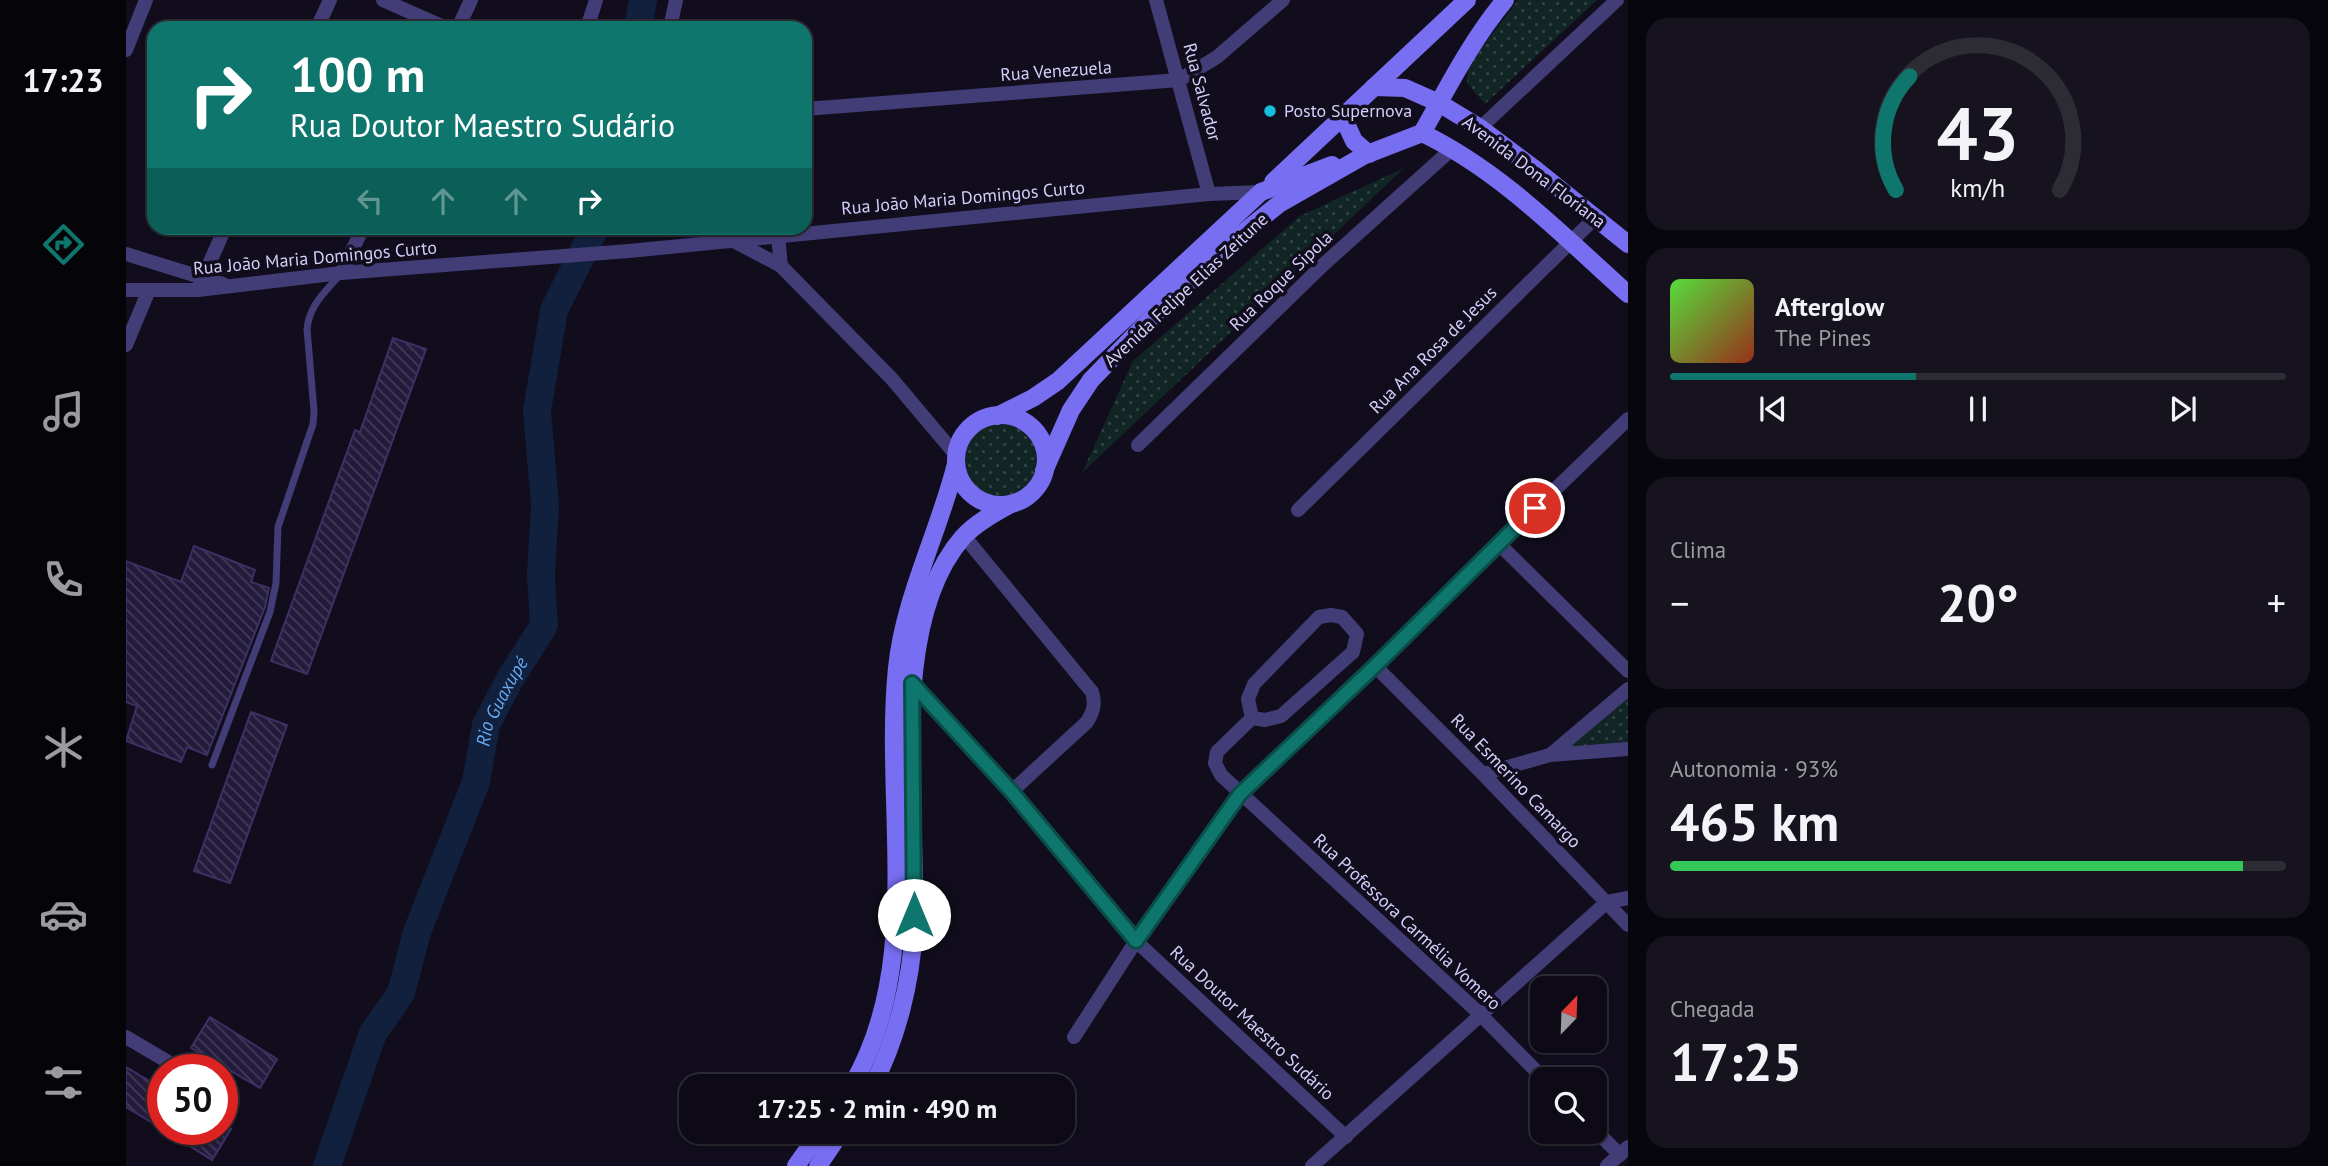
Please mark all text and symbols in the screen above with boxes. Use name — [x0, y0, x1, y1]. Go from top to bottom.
street label: Rua Salvador — [1178, 40, 1227, 144]
text: 100 m — [290, 42, 425, 106]
icon: right — [175, 49, 266, 140]
street label: Rua Venezuela — [999, 55, 1112, 86]
text: 17:23 — [22, 59, 104, 101]
text: 43 — [1937, 86, 2019, 180]
place label: Posto Supernova — [1284, 99, 1412, 122]
marker: Posto Supernova — [1262, 103, 1278, 119]
text: Rua Doutor Maestro Sudário — [290, 104, 675, 146]
street label: Avenida Dona Floriana — [1458, 110, 1610, 233]
text: km/h — [1951, 172, 2005, 204]
street label: Rua João Maria Domingos Curto — [840, 175, 1086, 220]
icon: left — [351, 182, 389, 220]
icon: ahead — [424, 182, 462, 220]
icon: ahead — [497, 182, 535, 220]
icon: right — [570, 182, 608, 220]
street label: Avenida Felipe Elias Zeitune — [1099, 208, 1273, 372]
icon: directions — [39, 220, 88, 269]
street label: Rua Roque Sipola — [1224, 226, 1337, 336]
street label: Rua João Maria Domingos Curto — [192, 235, 438, 280]
street label: Rua Ana Rosa de Jesus — [1364, 281, 1501, 418]
text: Afterglow — [1775, 290, 1884, 323]
text: The Pines — [1775, 323, 1871, 352]
icon: music — [39, 387, 88, 436]
icon: previous — [1754, 390, 1792, 428]
icon: pause — [1959, 390, 1997, 428]
icon: next — [2164, 390, 2202, 428]
pin — [1505, 478, 1565, 538]
icon: arrive — [1516, 489, 1554, 527]
text: Clima — [1670, 535, 1726, 564]
icon: phone — [39, 555, 88, 604]
text: 20° — [1937, 569, 2019, 636]
text: − — [1670, 578, 1689, 627]
text: + — [2267, 578, 2286, 627]
water label: Rio Guaxupé — [470, 652, 533, 748]
street label: Rua Esmerino Camargo — [1446, 709, 1586, 853]
icon: climate — [39, 723, 88, 772]
text: Autonomia · 93% — [1670, 754, 1838, 783]
text: 465 km — [1670, 788, 1839, 855]
street label: Rua Professora Carmélia Vomero — [1309, 828, 1506, 1015]
position arrow — [877, 878, 951, 952]
icon: car — [39, 890, 88, 939]
street label: Rua Doutor Maestro Sudário — [1165, 940, 1339, 1105]
north arrow — [1530, 976, 1606, 1054]
map controls — [1530, 976, 1607, 1144]
text: Chegada — [1670, 994, 1755, 1023]
text: 17:25 — [1670, 1028, 1802, 1095]
speed limit sign: 50 — [147, 1054, 238, 1145]
icon: filters — [39, 1058, 88, 1107]
button: search — [1530, 1067, 1607, 1144]
text: 17:25 · 2 min · 490 m — [757, 1092, 997, 1125]

